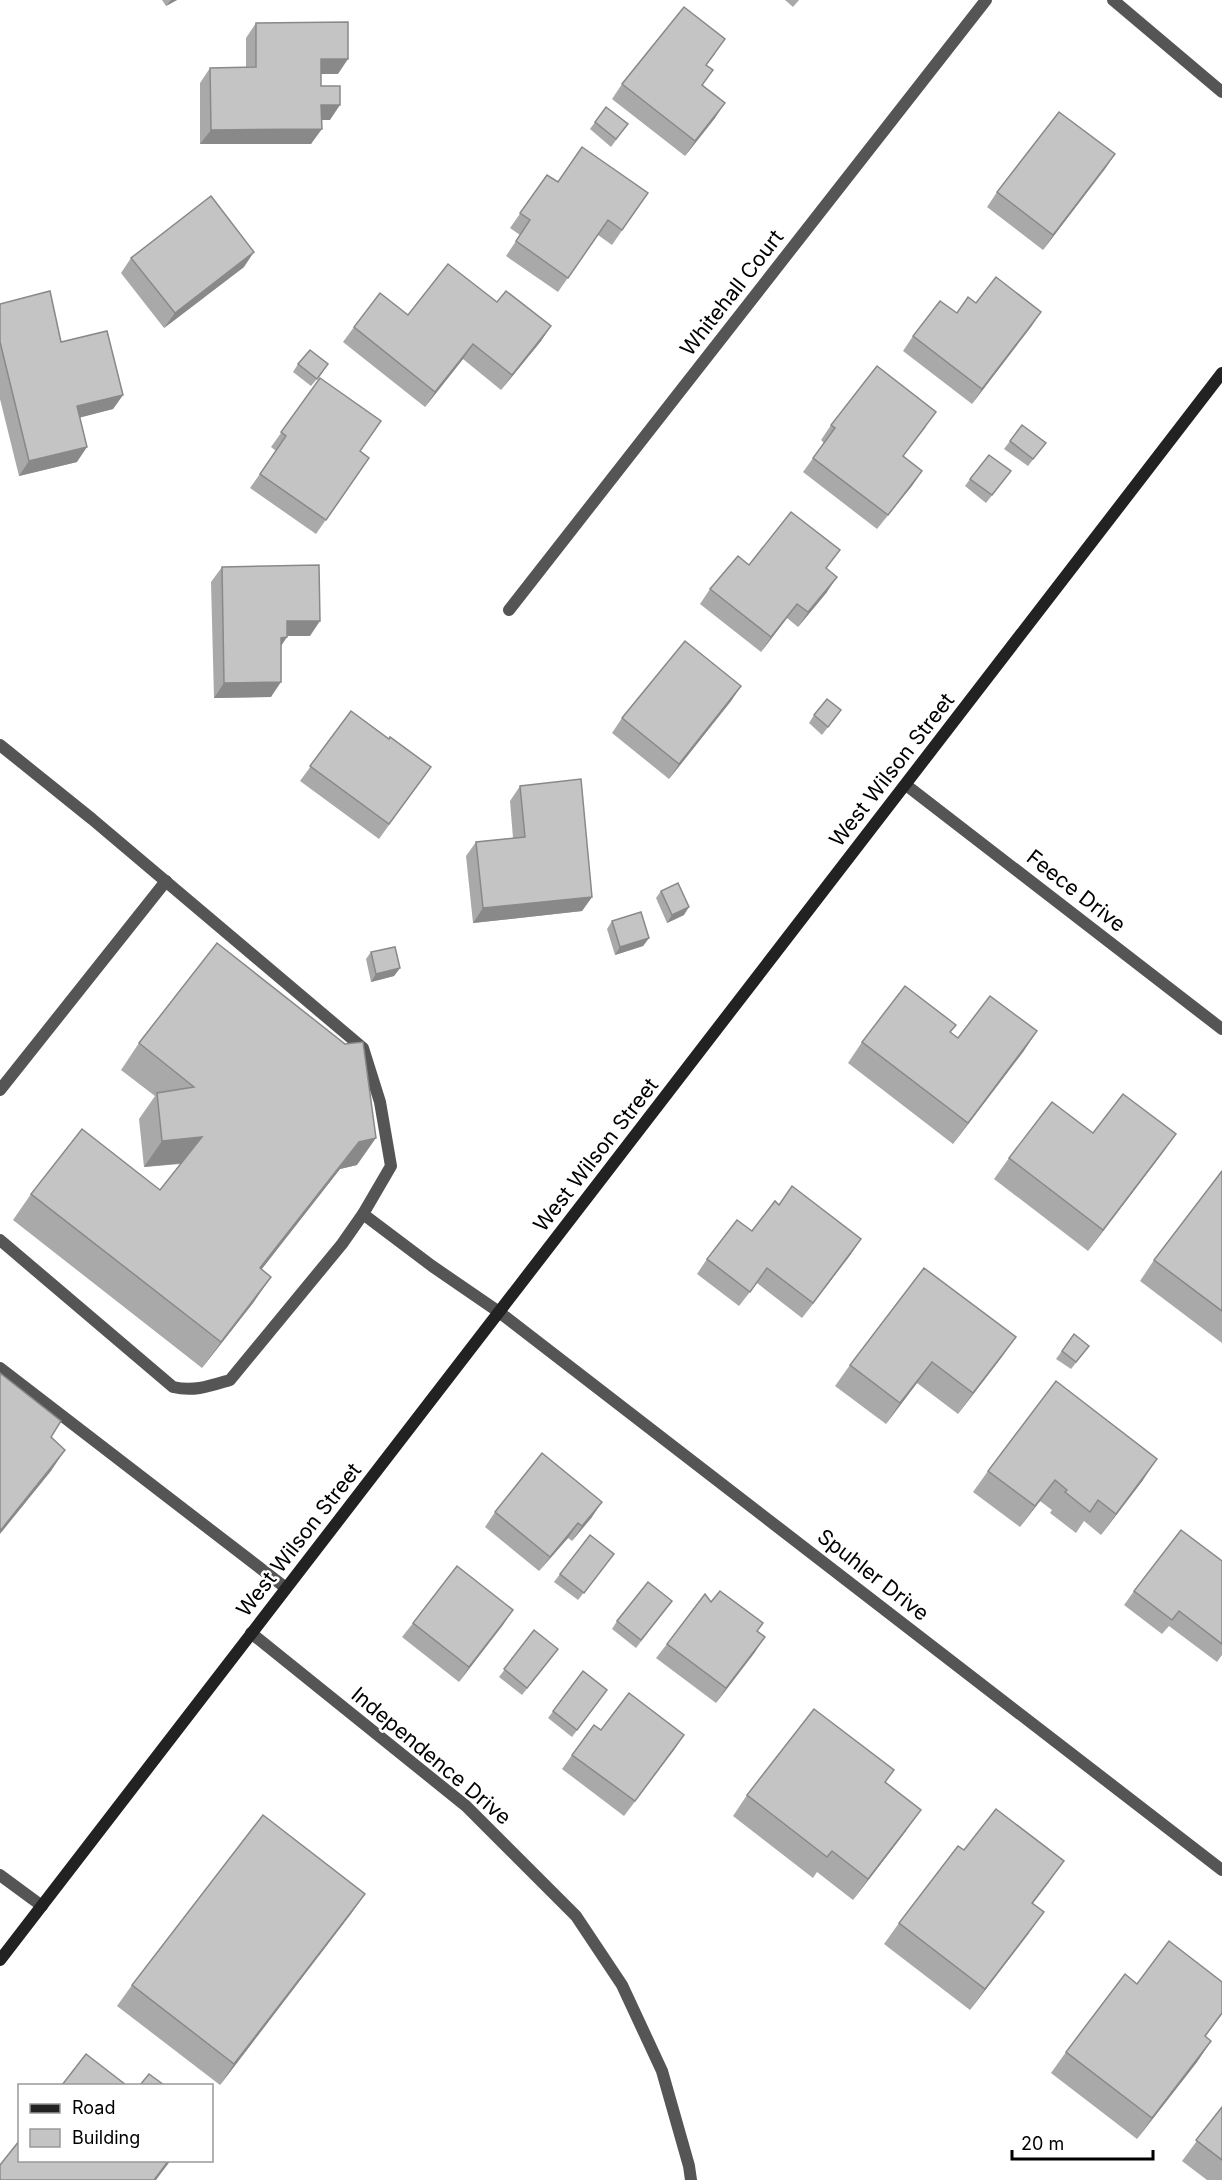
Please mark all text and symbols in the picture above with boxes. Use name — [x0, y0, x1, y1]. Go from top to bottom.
street label: Whitehall Court — [675, 225, 789, 361]
street label: West Wilson Street — [824, 688, 959, 851]
street label: Feece Drive — [1022, 844, 1131, 937]
street label: West Wilson Street — [528, 1073, 663, 1236]
street label: West Wilson Street — [231, 1458, 366, 1621]
street label: Spuhler Drive — [813, 1523, 934, 1626]
street label: Independence Drive — [347, 1682, 516, 1830]
legend — [18, 2084, 213, 2162]
text: Road — [72, 2097, 115, 2118]
scale bar — [1012, 2123, 1153, 2161]
text: Building — [72, 2127, 140, 2148]
text: 20 m — [1021, 2133, 1064, 2154]

